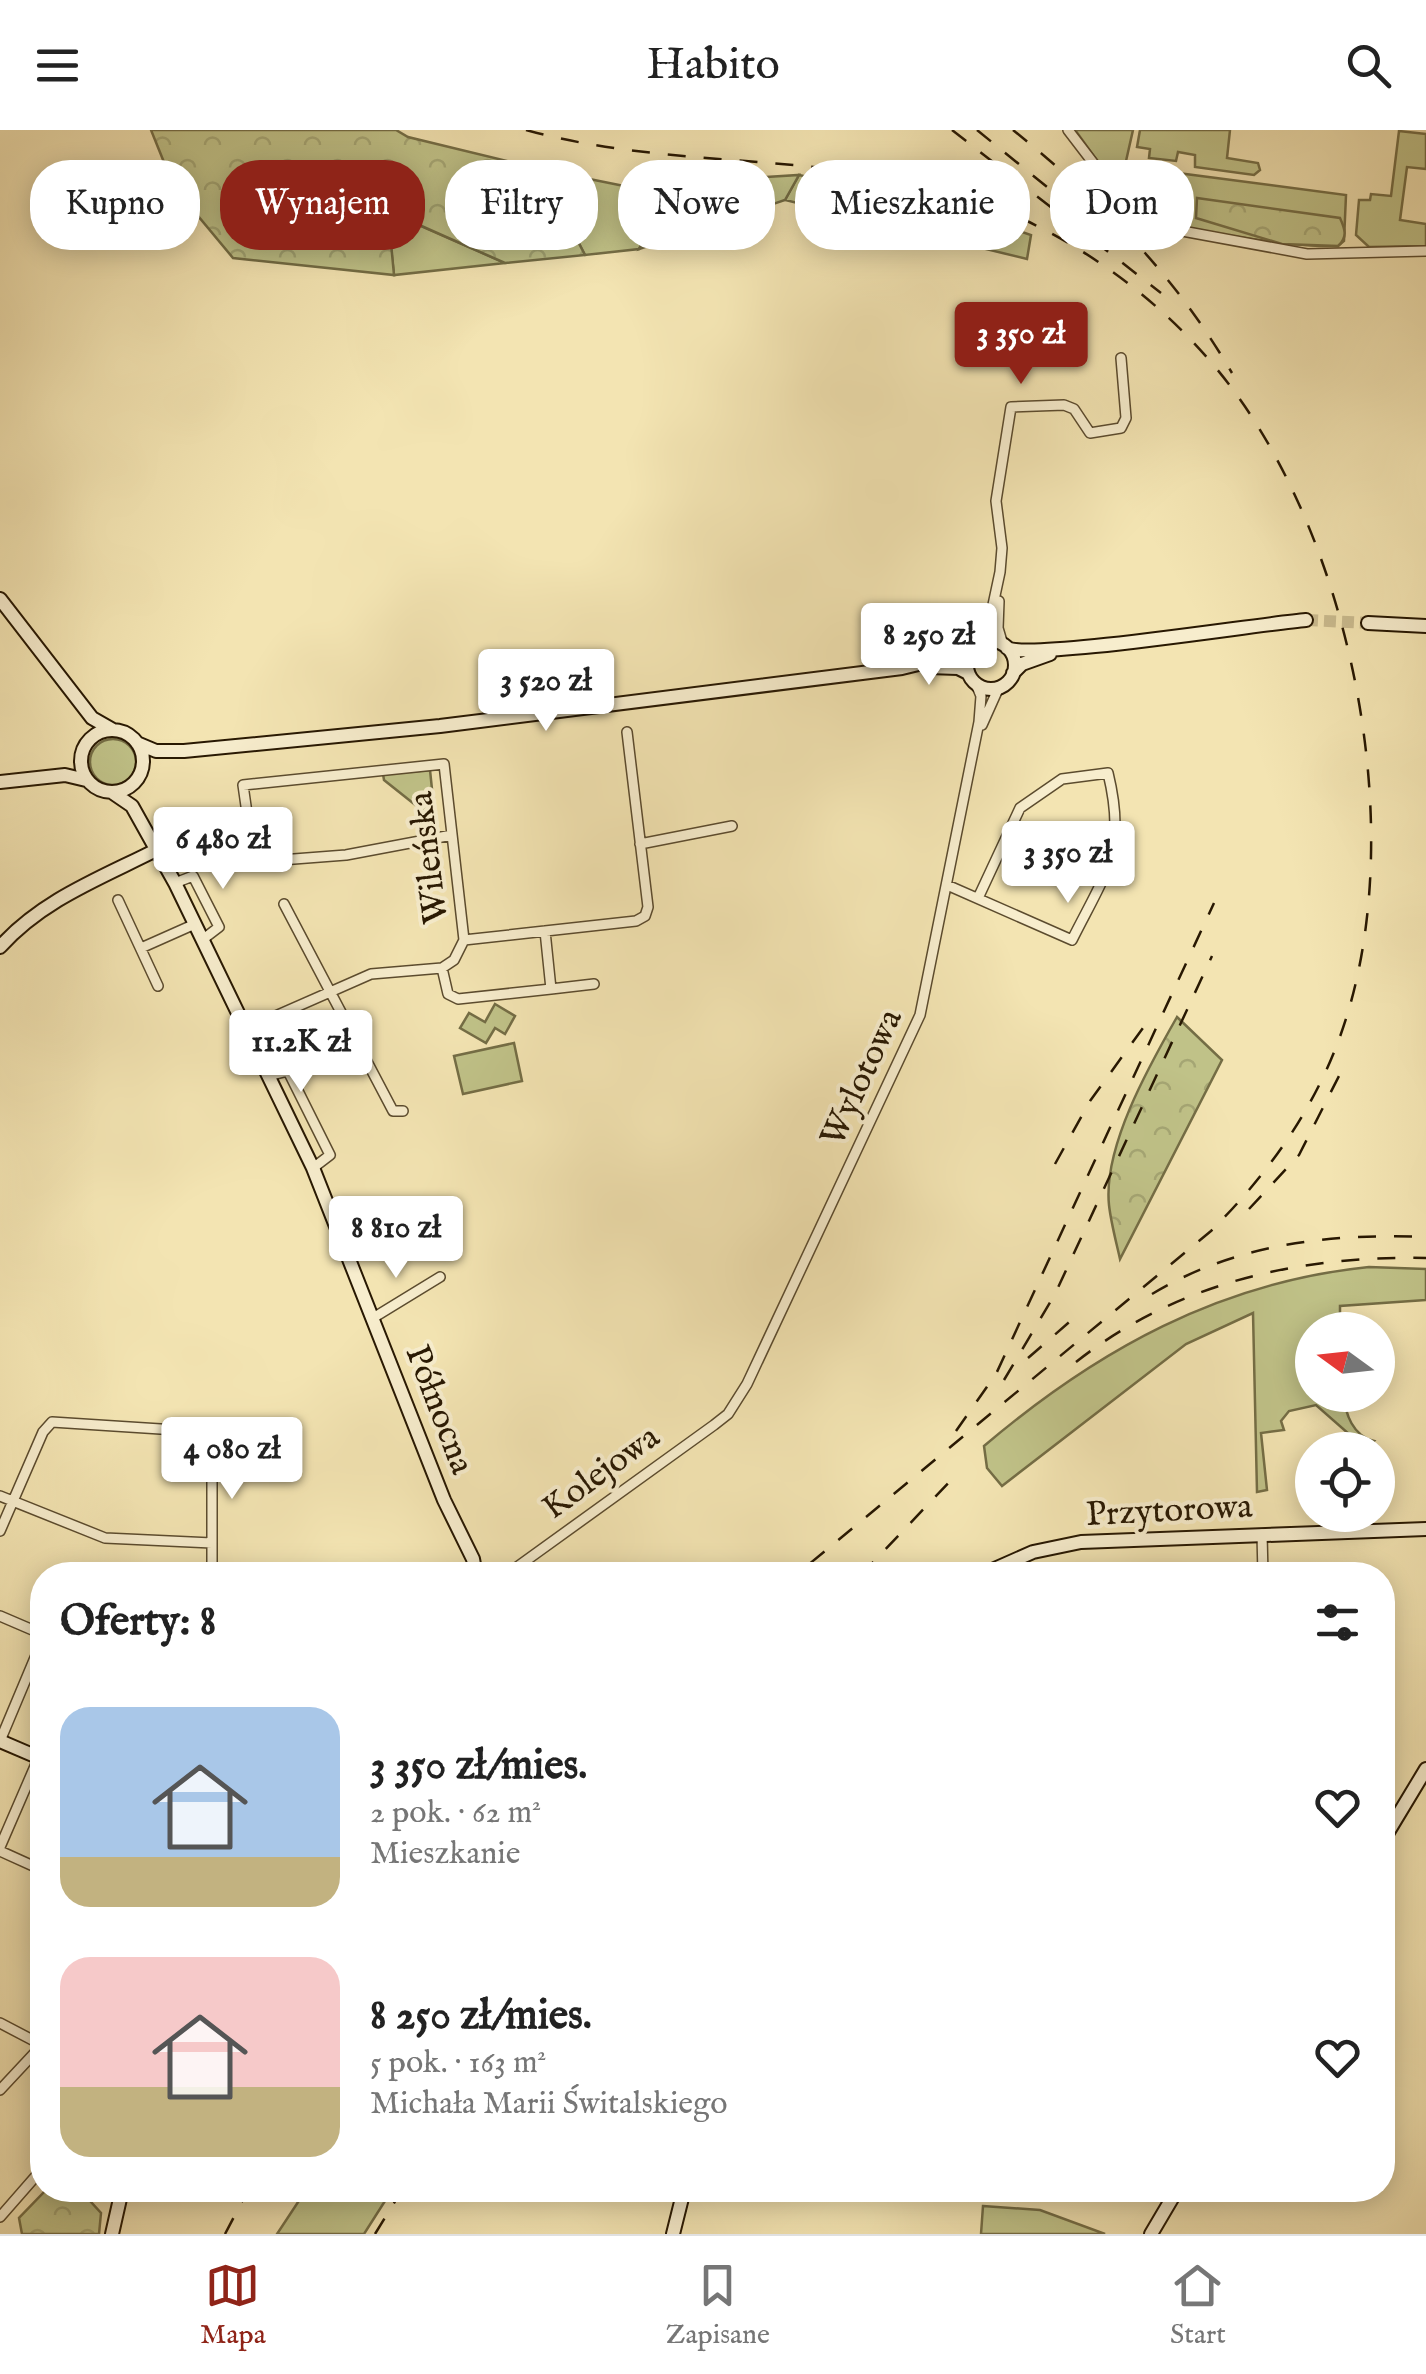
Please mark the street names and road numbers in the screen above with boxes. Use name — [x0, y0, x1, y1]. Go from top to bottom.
street label: Wileńska — [399, 788, 460, 926]
street label: Wylotowa — [811, 1001, 914, 1154]
street label: Północna — [394, 1339, 484, 1482]
street label: Kolejowa — [534, 1415, 670, 1531]
street label: Przytorowa — [1085, 1485, 1254, 1538]

